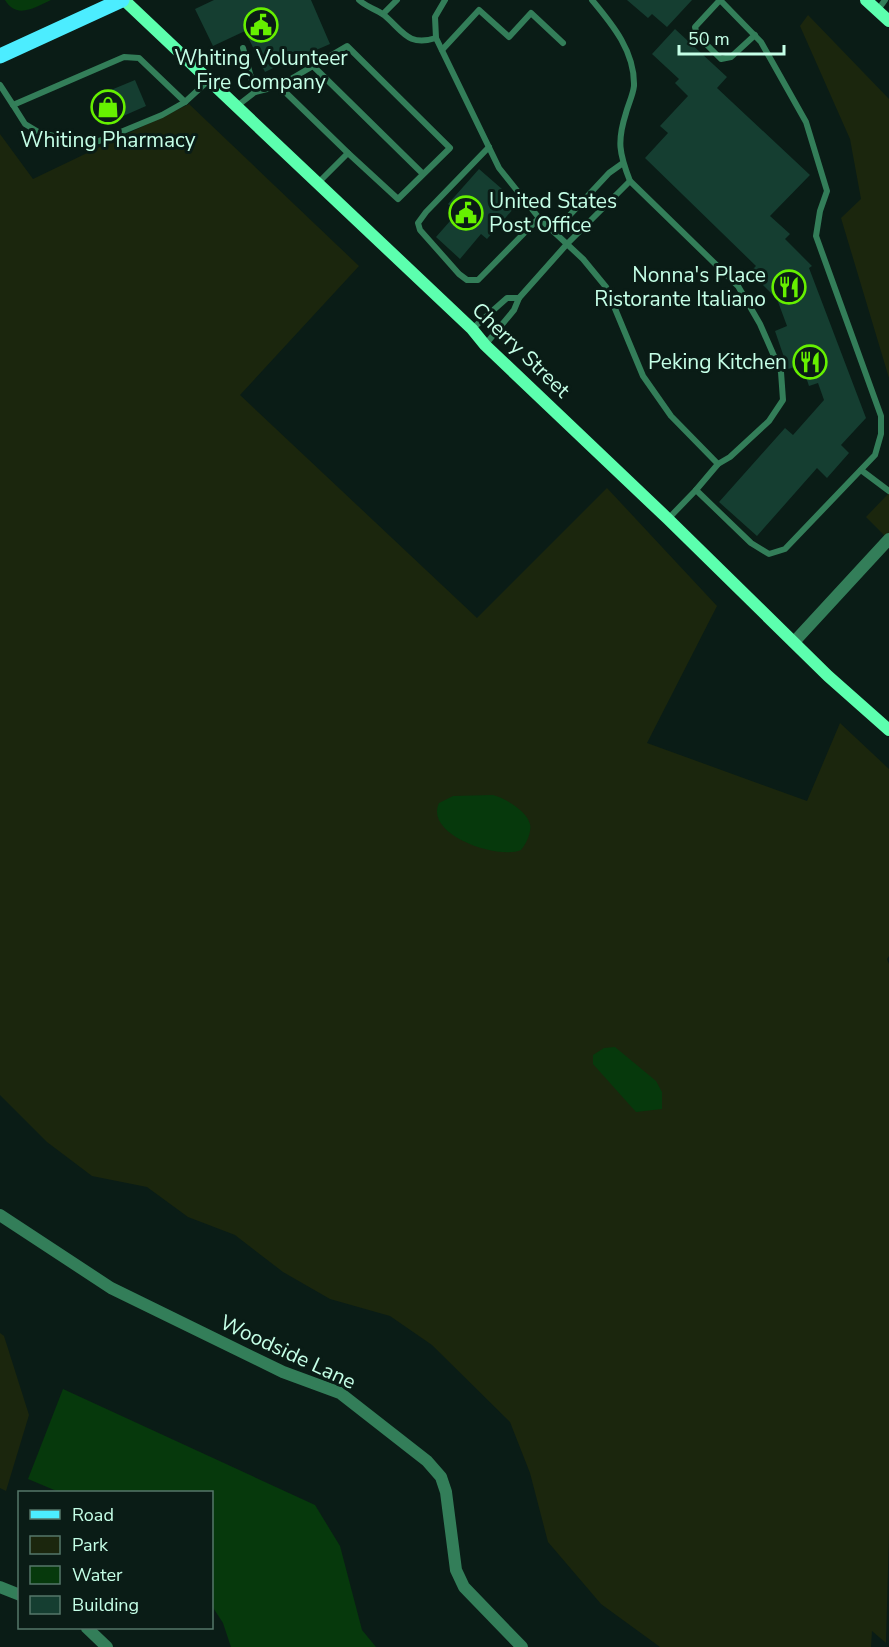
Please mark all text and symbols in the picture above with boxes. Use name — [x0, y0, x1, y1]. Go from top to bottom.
public building icon: Whiting Volunteer Fire Company — [243, 7, 279, 43]
scale bar — [679, 18, 784, 56]
text: 50 m — [688, 27, 730, 51]
place label: Whiting Volunteer Fire Company — [174, 44, 348, 96]
shop icon: Whiting Pharmacy — [90, 89, 126, 125]
place label: Whiting Pharmacy — [20, 126, 196, 154]
place label: United States Post Office — [489, 187, 617, 239]
public building icon: United States Post Office — [448, 195, 484, 231]
place label: Nonna's Place Ristorante Italiano — [594, 261, 766, 313]
restaurant icon: Nonna's Place Ristorante Italiano — [771, 269, 807, 305]
street label: Cherry Street — [466, 296, 577, 404]
restaurant icon: Peking Kitchen — [792, 344, 828, 380]
place label: Peking Kitchen — [648, 348, 787, 376]
street label: Woodside Lane — [216, 1308, 360, 1396]
legend — [18, 1491, 213, 1629]
text: Road — [72, 1503, 114, 1527]
text: Park — [72, 1533, 109, 1557]
text: Water — [72, 1563, 123, 1587]
text: Building — [72, 1593, 139, 1617]

